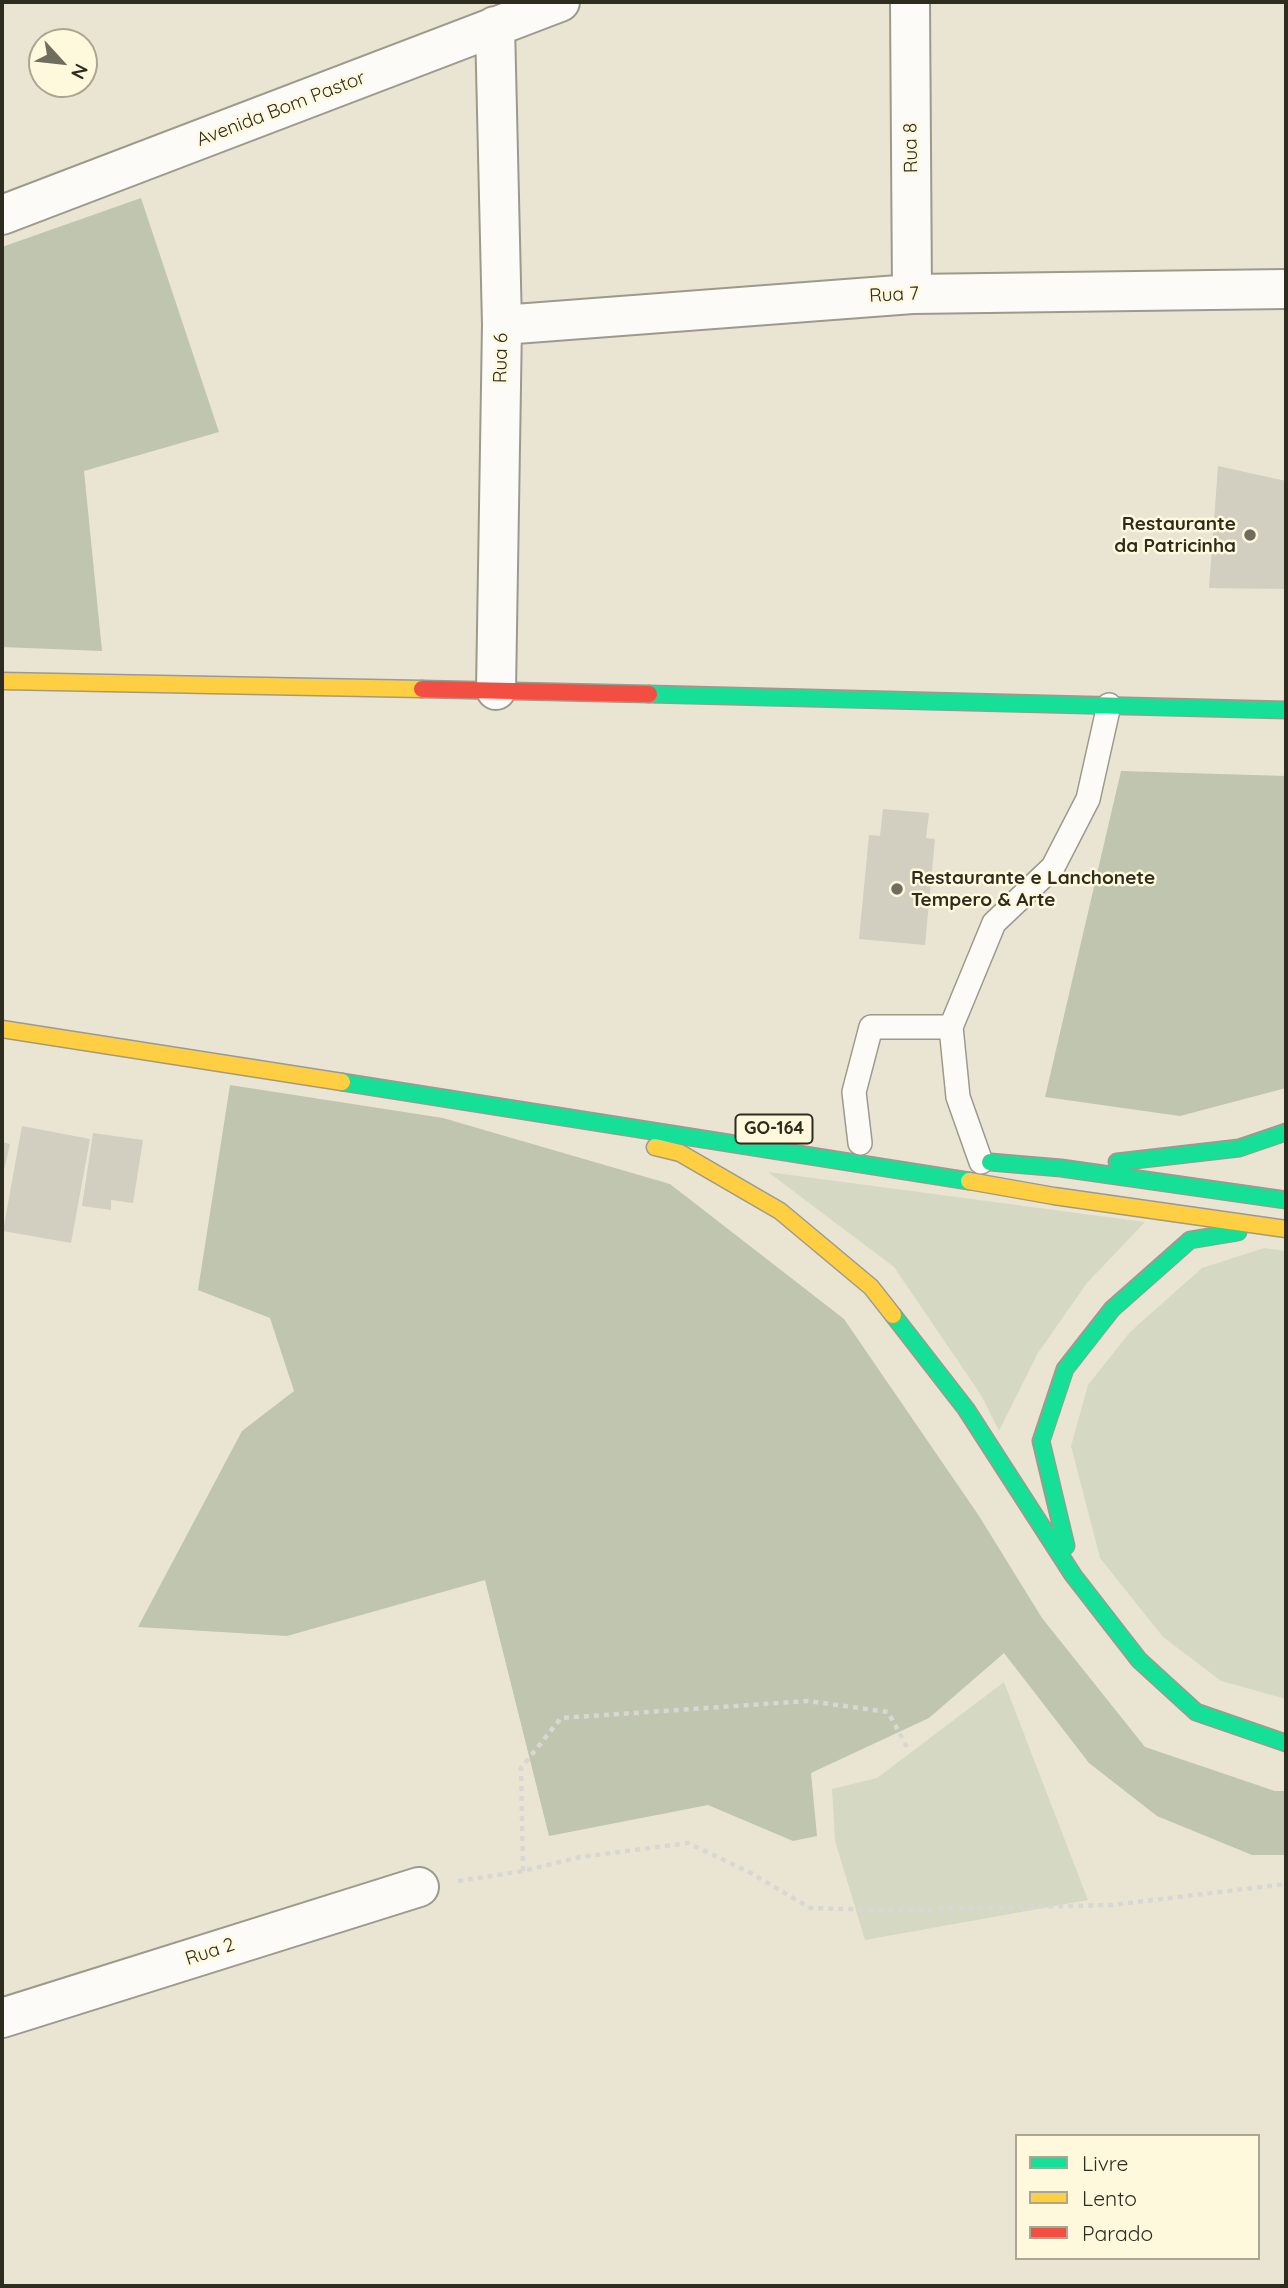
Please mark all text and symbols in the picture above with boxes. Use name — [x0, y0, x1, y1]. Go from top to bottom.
north arrow — [28, 28, 98, 98]
text: N — [66, 60, 94, 83]
street label: Avenida Bom Pastor — [193, 66, 369, 152]
street label: Rua 8 — [899, 123, 923, 173]
street label: Rua 7 — [869, 282, 919, 308]
street label: Rua 6 — [489, 333, 513, 383]
place label: Restaurante da Patricinha — [1114, 513, 1236, 557]
marker: Restaurante da Patricinha — [1242, 527, 1258, 543]
place label: Restaurante e Lanchonete Tempero & Arte — [911, 867, 1155, 911]
marker: Restaurante e Lanchonete Tempero & Arte — [889, 881, 905, 897]
road number: GO-164 — [736, 1114, 812, 1144]
street label: Rua 2 — [182, 1933, 238, 1971]
legend — [1015, 2134, 1260, 2260]
text: Livre — [1082, 2150, 1128, 2176]
text: Lento — [1082, 2185, 1137, 2211]
text: Parado — [1082, 2220, 1153, 2246]

